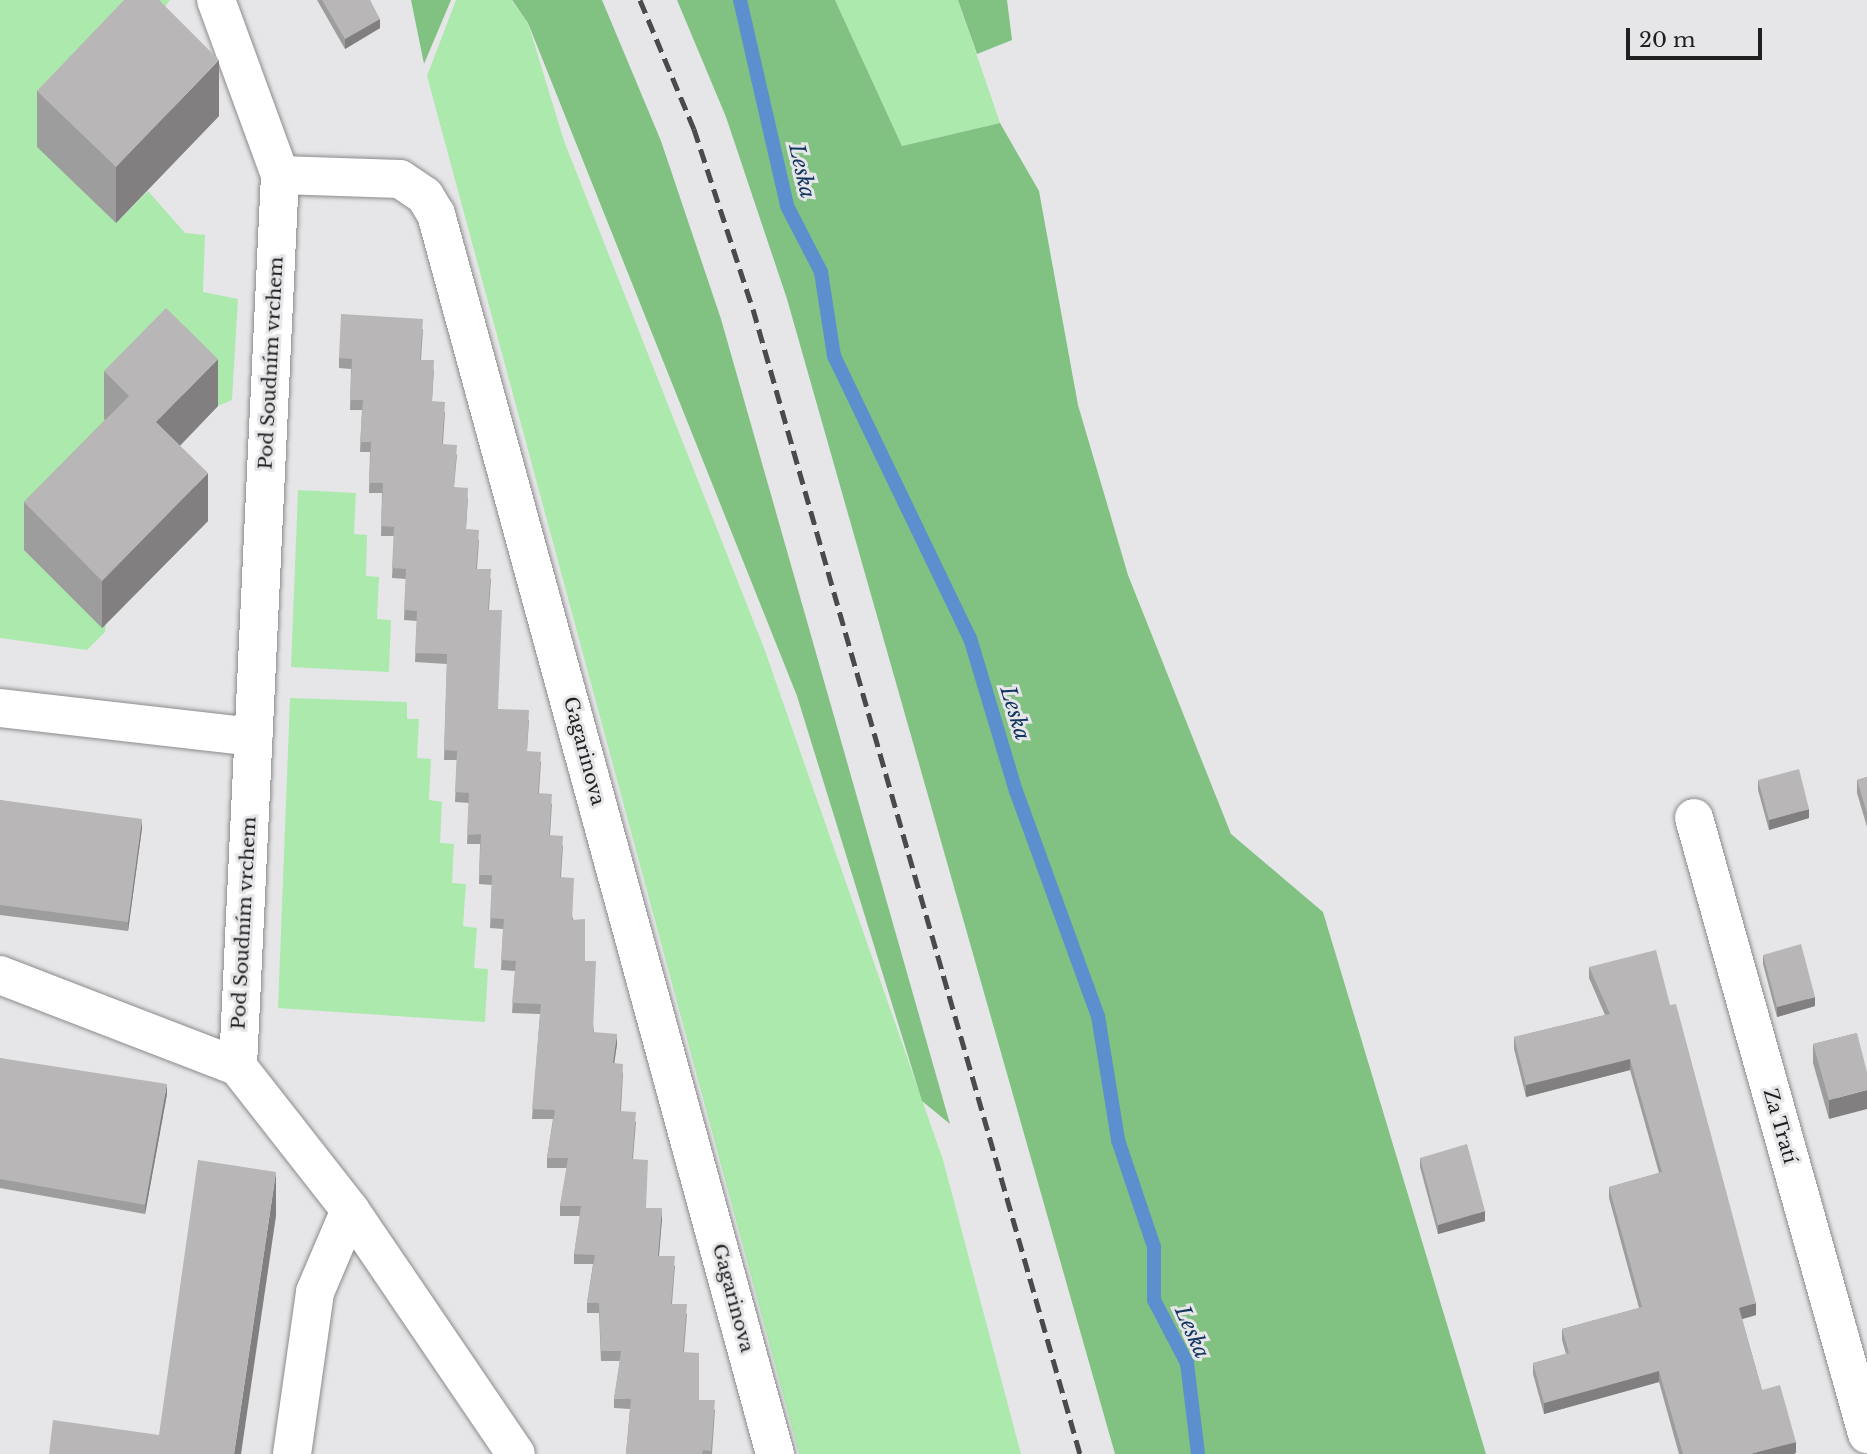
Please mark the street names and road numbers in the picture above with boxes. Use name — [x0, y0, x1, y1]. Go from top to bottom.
street label: Pod Soudním vrchem — [254, 256, 288, 470]
street label: Gagarinova — [559, 694, 609, 808]
street label: Pod Soudním vrchem — [227, 816, 261, 1030]
street label: Za Tratí — [1758, 1085, 1802, 1167]
street label: Gagarinova — [708, 1241, 758, 1355]

